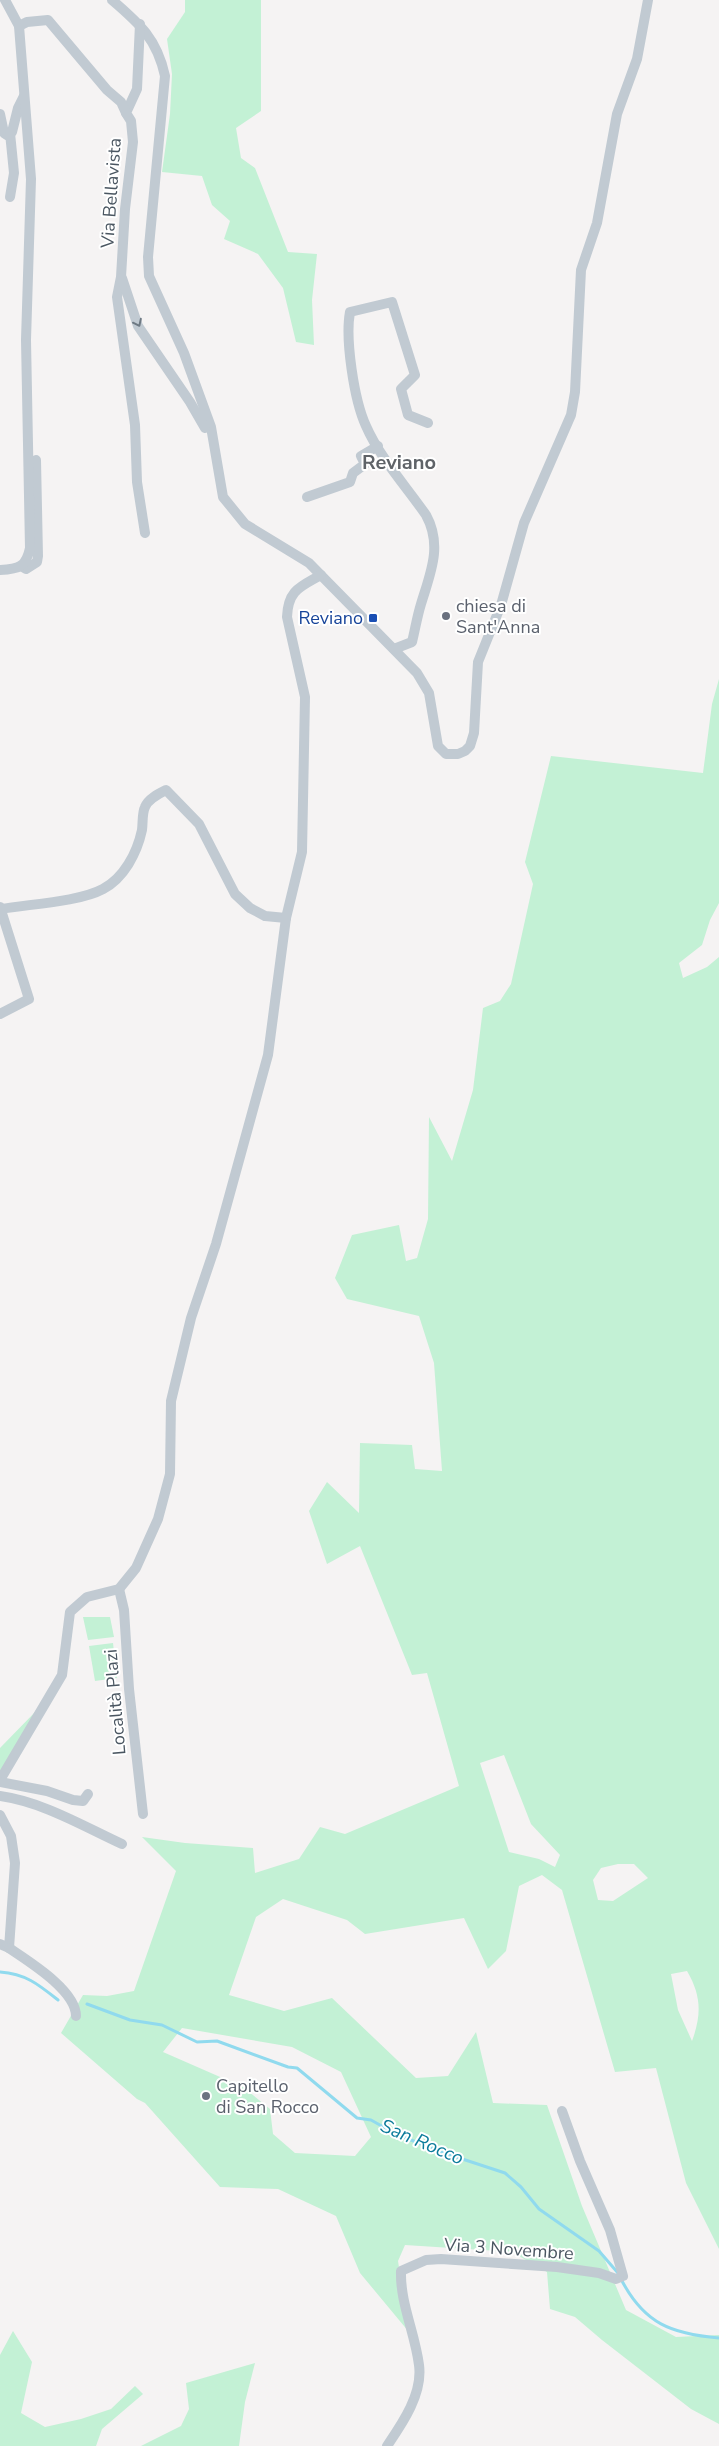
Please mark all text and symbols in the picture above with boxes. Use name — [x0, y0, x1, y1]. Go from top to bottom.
street label: Via Bellavista — [95, 137, 127, 250]
one-way arrow — [131, 318, 142, 327]
district label: Reviano — [362, 449, 436, 476]
place label: chiesa di Sant'Anna — [456, 594, 540, 639]
place label: Reviano — [298, 606, 363, 630]
marker: chiesa di Sant'Anna — [440, 610, 452, 622]
marker: Reviano — [367, 612, 379, 624]
street label: Località Plazi — [98, 1648, 132, 1756]
place label: Capitello di San Rocco — [216, 2074, 319, 2119]
marker: Capitello di San Rocco — [200, 2090, 212, 2102]
water label: San Rocco — [376, 2113, 468, 2171]
street label: Via 3 Novembre — [442, 2232, 575, 2266]

